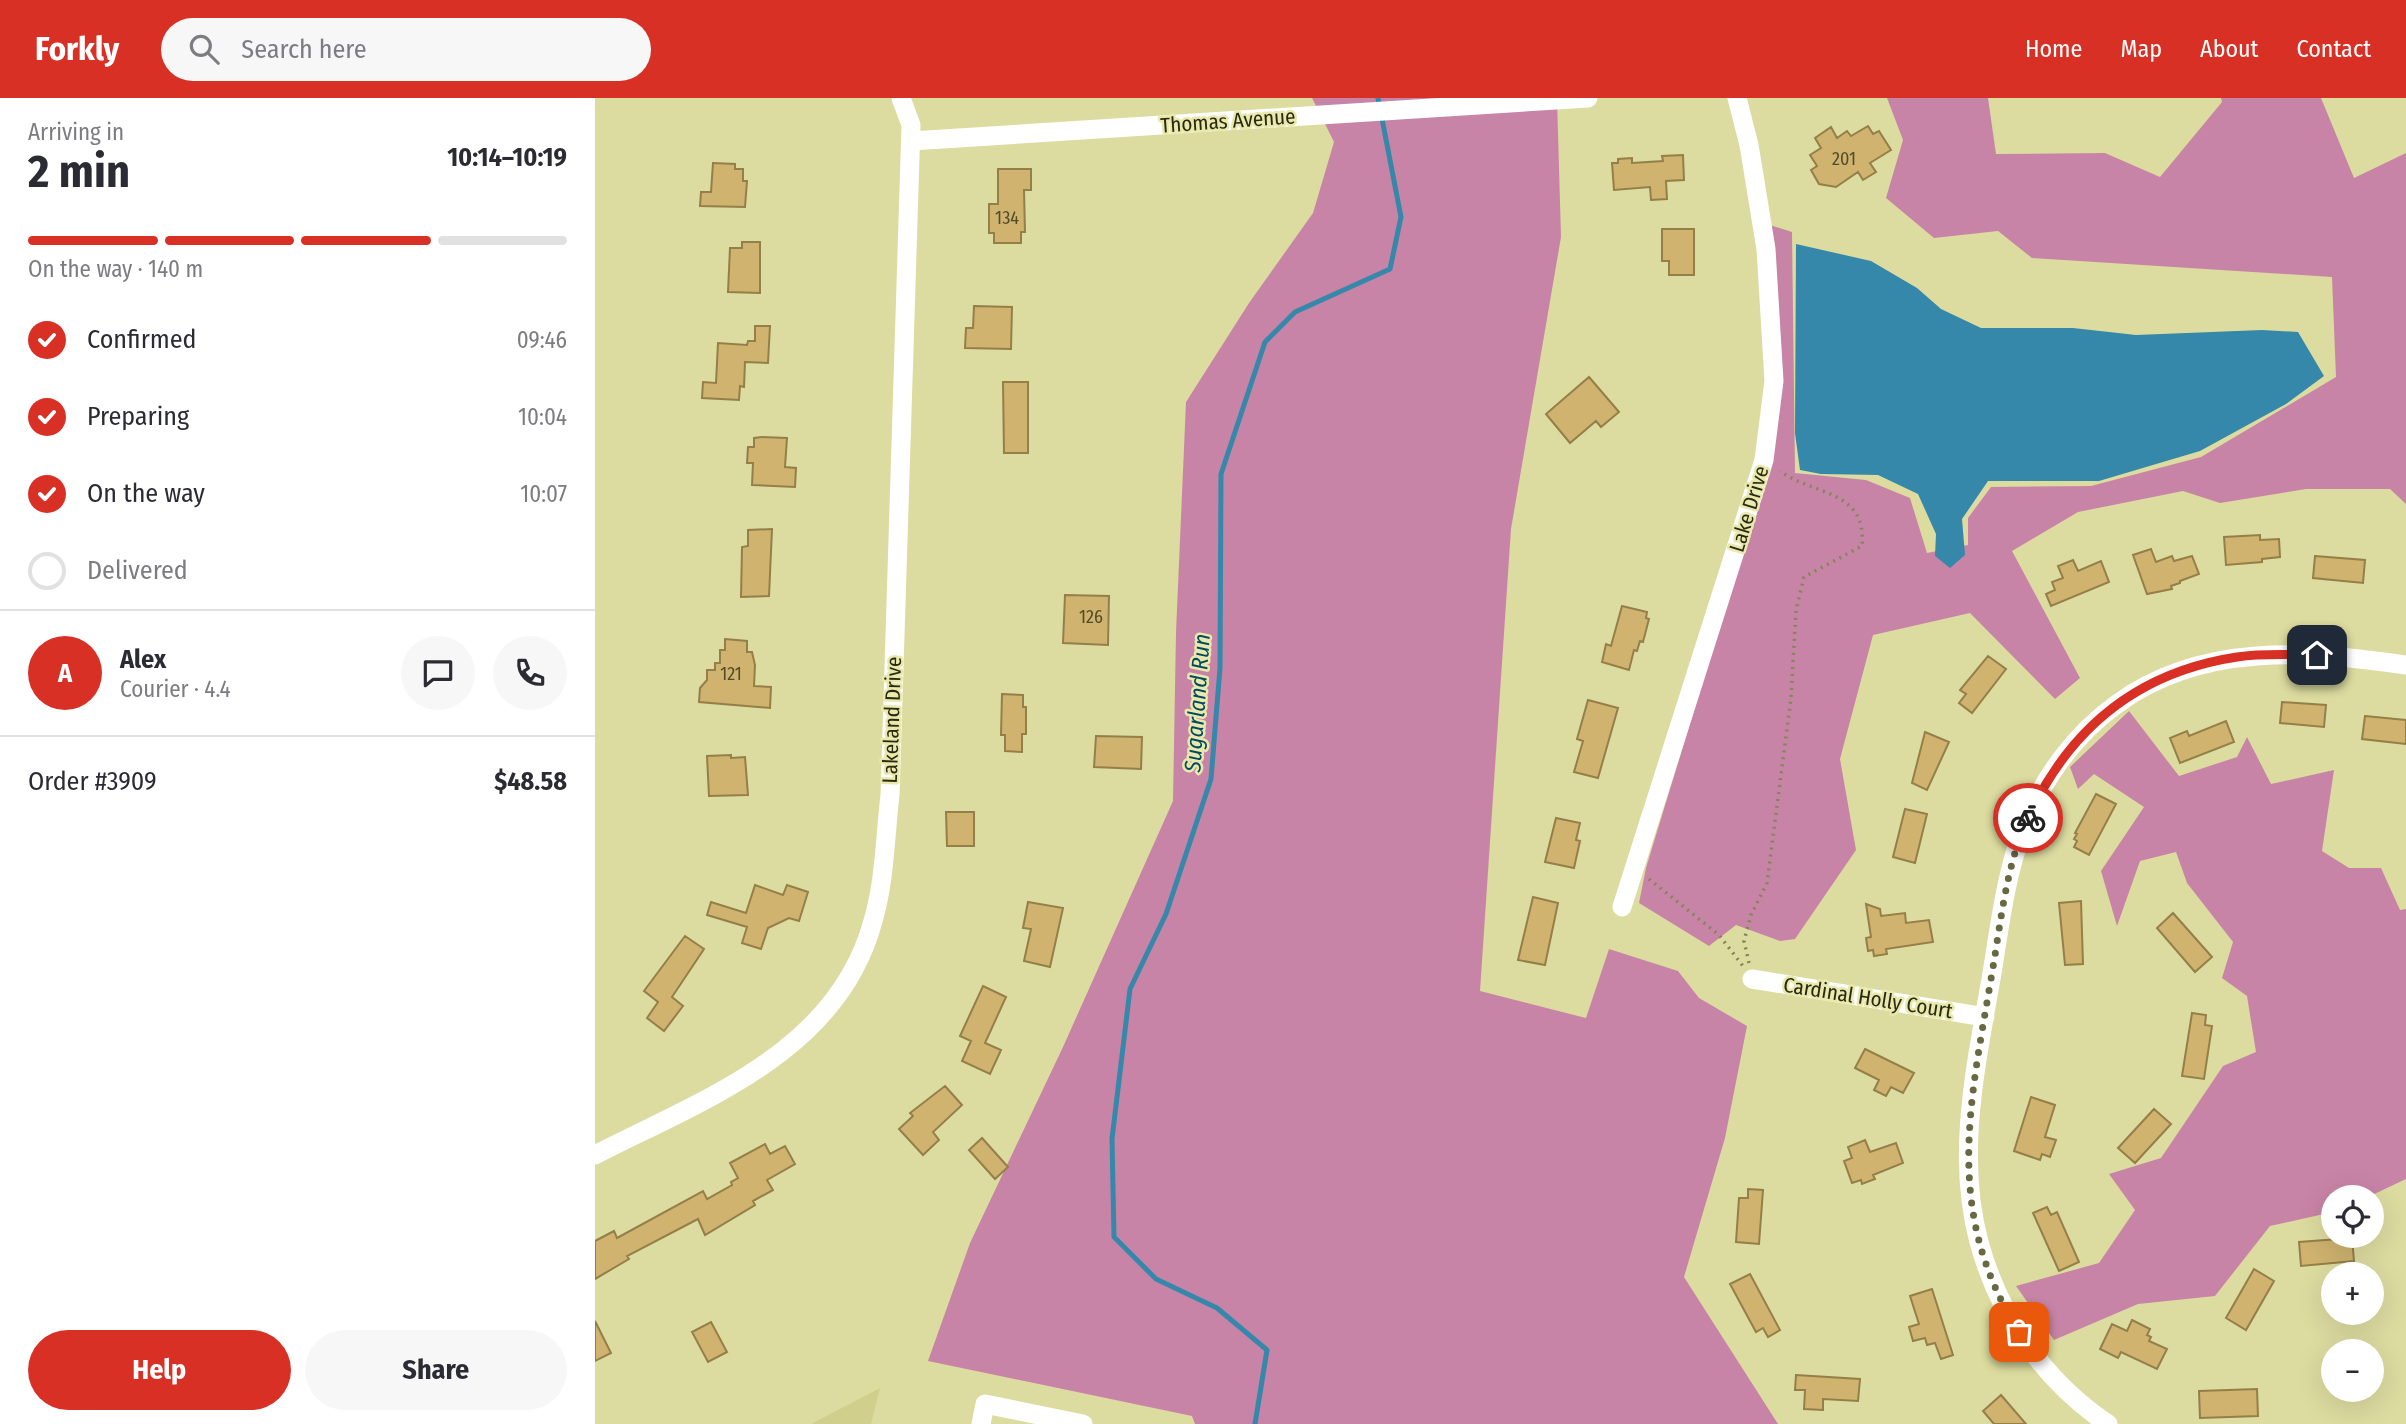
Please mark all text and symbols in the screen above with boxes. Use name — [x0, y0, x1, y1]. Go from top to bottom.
search box — [161, 18, 651, 81]
text: Forkly — [35, 29, 119, 69]
icon: search — [185, 30, 223, 68]
text: Search here — [241, 34, 367, 65]
text: Home — [2025, 35, 2082, 63]
text: Map — [2120, 35, 2162, 63]
text: About — [2200, 35, 2258, 63]
text: Contact — [2296, 35, 2371, 63]
street label: Thomas Avenue — [1160, 103, 1296, 139]
text: Arriving in — [28, 118, 124, 146]
text: 10:14–10:19 — [447, 142, 567, 173]
text: 2 min — [28, 144, 130, 199]
house number: 201 — [1832, 148, 1856, 170]
house number: 134 — [995, 207, 1019, 229]
text: On the way · 140 m — [28, 255, 203, 283]
icon: check — [28, 321, 66, 359]
text: Confirmed — [87, 324, 197, 355]
text: 09:46 — [517, 326, 567, 354]
icon: check — [28, 398, 66, 436]
text: Preparing — [87, 401, 189, 432]
text: 10:04 — [518, 403, 567, 431]
street label: Lake Drive — [1724, 463, 1774, 555]
icon: check — [28, 475, 66, 513]
text: On the way — [87, 478, 205, 509]
text: 10:07 — [520, 480, 567, 508]
text: Delivered — [87, 555, 188, 586]
house number: 126 — [1079, 606, 1103, 628]
pin — [2287, 625, 2347, 685]
water label: Sugarland Run — [1178, 633, 1216, 774]
button: chat — [401, 636, 475, 710]
button: phone — [493, 636, 567, 710]
icon: home — [2298, 636, 2336, 674]
text: Alex — [120, 644, 166, 675]
street label: Lakeland Drive — [877, 656, 907, 784]
text: A — [58, 658, 72, 689]
house number: 121 — [720, 663, 742, 685]
text: Courier · 4.4 — [120, 675, 231, 703]
text: Order #3909 — [28, 766, 157, 797]
text: $48.58 — [494, 766, 567, 797]
courier — [1993, 783, 2063, 853]
icon: bike — [2009, 799, 2047, 837]
street label: Cardinal Holly Court — [1781, 972, 1955, 1024]
map controls — [2321, 1185, 2384, 1402]
button: locate — [2321, 1185, 2384, 1248]
button: + — [2321, 1262, 2384, 1325]
pin — [1989, 1302, 2049, 1362]
icon: bag — [2000, 1313, 2038, 1351]
button: Help — [28, 1330, 291, 1410]
button: Share — [305, 1330, 567, 1410]
button: − — [2321, 1339, 2384, 1402]

